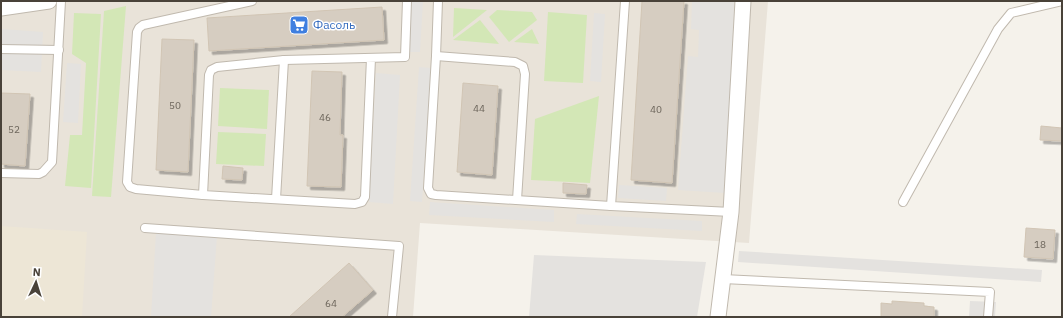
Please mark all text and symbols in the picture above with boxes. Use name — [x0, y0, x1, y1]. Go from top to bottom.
supermarket icon: Фасоль — [288, 14, 310, 36]
place label: Фасоль — [313, 17, 355, 32]
house number: 50 — [169, 99, 181, 112]
house number: 44 — [473, 102, 485, 115]
house number: 40 — [650, 103, 662, 116]
house number: 46 — [319, 111, 331, 124]
house number: 52 — [8, 123, 20, 136]
house number: 18 — [1034, 238, 1046, 251]
north arrow — [16, 262, 56, 302]
text: N — [32, 265, 41, 279]
house number: 64 — [325, 297, 337, 310]

